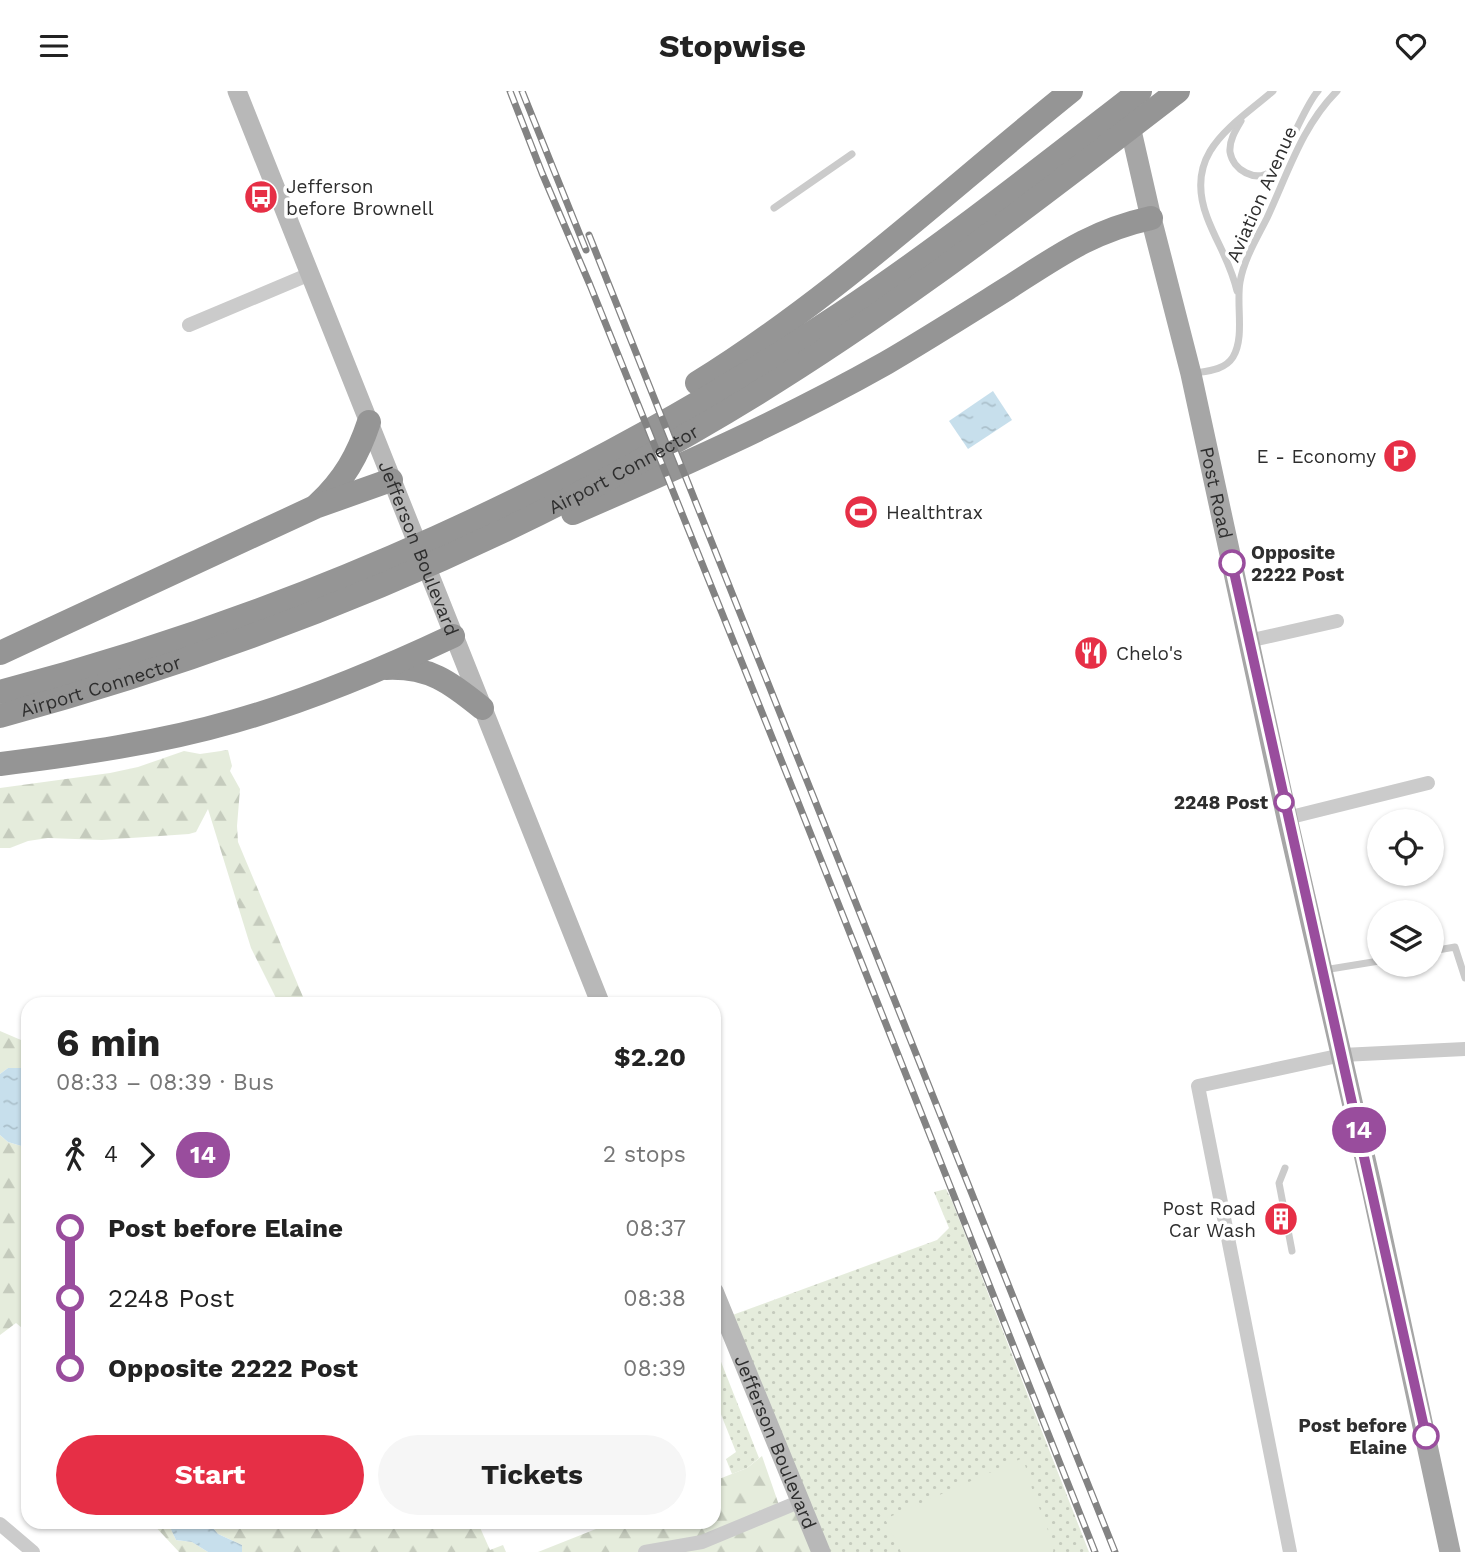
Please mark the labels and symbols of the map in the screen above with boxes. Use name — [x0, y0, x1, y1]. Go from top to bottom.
street label: Aviation Avenue — [1221, 123, 1302, 266]
place label: Jefferson before Brownell — [286, 175, 434, 220]
bus stop icon: Jefferson before Brownell — [242, 178, 280, 216]
street label: Airport Connector — [545, 420, 703, 519]
parking icon: E - Economy — [1381, 437, 1419, 475]
street label: Post Road — [1195, 444, 1237, 541]
place label: E - Economy — [1257, 445, 1376, 468]
street label: Jefferson Boulevard — [373, 458, 464, 639]
sports icon: Healthtrax — [842, 493, 880, 531]
place label: Healthtrax — [886, 501, 983, 524]
place label: Opposite 2222 Post — [1251, 541, 1345, 586]
marker: Opposite 2222 Post — [1219, 550, 1245, 576]
restaurant icon: Chelo's — [1072, 634, 1110, 672]
place label: Chelo's — [1116, 642, 1183, 665]
street label: Airport Connector — [18, 651, 184, 722]
place label: 2248 Post — [1174, 791, 1269, 814]
marker: 2248 Post — [1274, 792, 1294, 812]
line badge: 14 — [1328, 1107, 1390, 1153]
place label: Post Road Car Wash — [1162, 1197, 1256, 1242]
building icon: Post Road Car Wash — [1262, 1200, 1300, 1238]
street label: Jefferson Boulevard — [729, 1352, 821, 1532]
place label: Post before Elaine — [1298, 1414, 1407, 1459]
marker: Post before Elaine — [1413, 1423, 1439, 1449]

